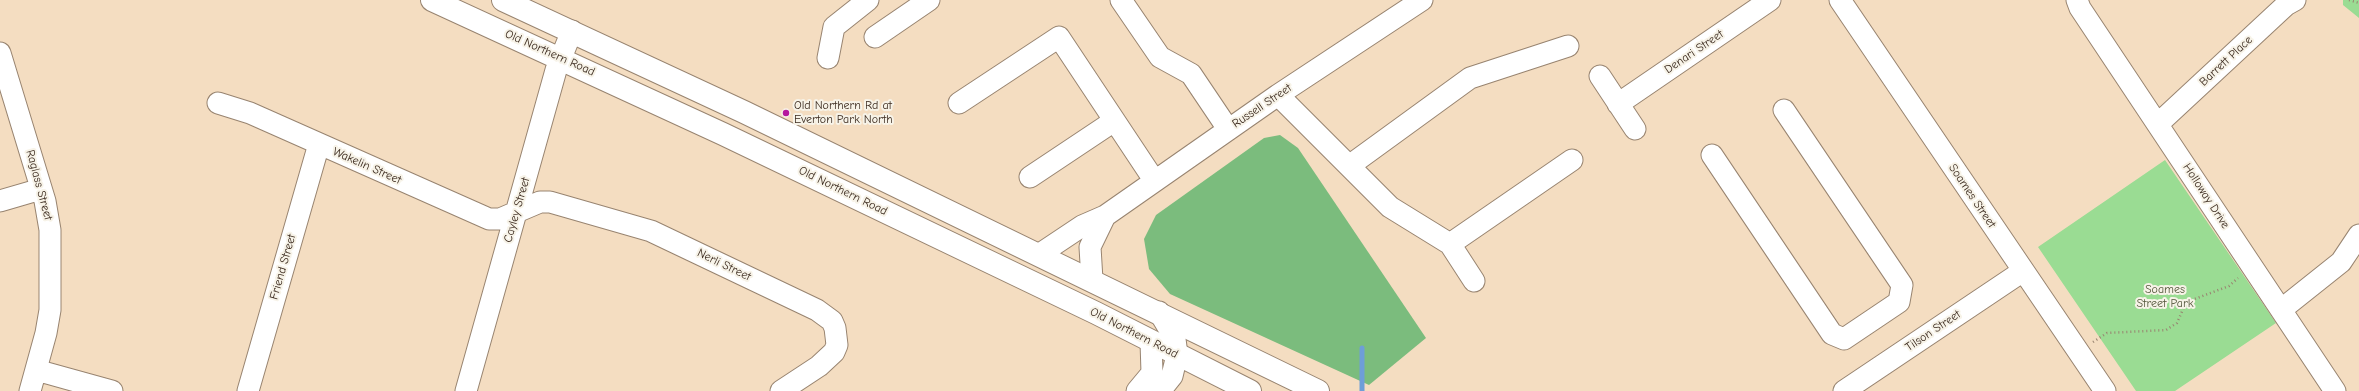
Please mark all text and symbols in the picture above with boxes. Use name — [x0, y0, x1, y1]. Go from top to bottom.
street label: Old Northern Road — [503, 27, 597, 79]
street label: Denari Street — [1662, 27, 1726, 77]
street label: Barrett Place — [2197, 33, 2255, 89]
street label: Russell Street — [1230, 81, 1294, 131]
place label: Old Northern Rd at Everton Park North — [794, 99, 893, 127]
marker: Old Northern Rd at Everton Park North — [781, 108, 791, 118]
street label: Wakelin Street — [331, 144, 403, 188]
street label: Raglass Street — [23, 148, 55, 222]
street label: Soames Street — [1945, 161, 1999, 231]
street label: Holloway Drive — [2180, 161, 2232, 231]
street label: Old Northern Road — [796, 163, 890, 219]
street label: Cayley Street — [501, 176, 533, 244]
street label: Friend Street — [267, 233, 299, 301]
street label: Nerli Street — [695, 246, 753, 284]
park label: Soames Street Park — [2136, 283, 2194, 311]
street label: Old Northern Road — [1088, 305, 1180, 361]
street label: Tilson Street — [1903, 307, 1963, 355]

